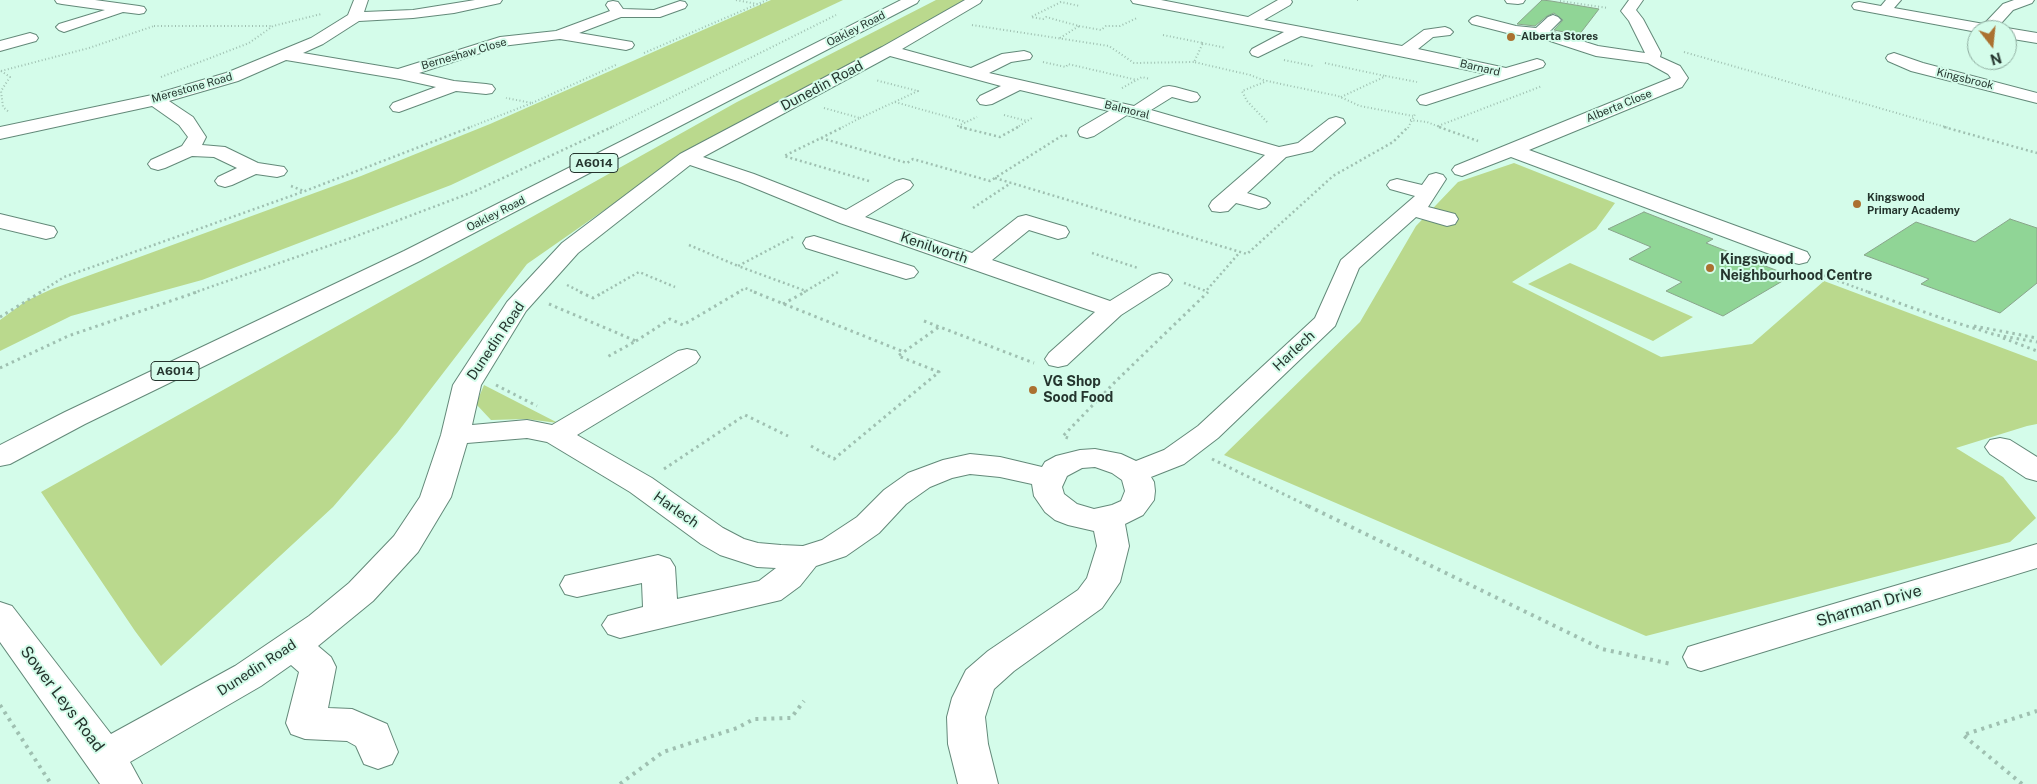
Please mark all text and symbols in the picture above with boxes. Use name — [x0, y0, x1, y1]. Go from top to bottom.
street label: Oakley Road — [824, 9, 888, 49]
north arrow — [1967, 20, 2017, 70]
place label: Alberta Stores — [1521, 30, 1598, 44]
marker: Alberta Stores — [1505, 31, 1517, 43]
street label: Berneshaw Close — [420, 36, 508, 72]
text: N — [1988, 49, 2003, 68]
street label: Dunedin Road — [778, 57, 866, 115]
street label: Barnard — [1459, 57, 1501, 79]
street label: Kingsbrook — [1935, 66, 1995, 92]
street label: Merestone Road — [150, 70, 234, 106]
street label: Alberta Close — [1584, 87, 1654, 125]
street label: Balmoral — [1103, 98, 1151, 122]
road number: A6014 — [570, 154, 618, 172]
place label: Kingswood Primary Academy — [1867, 191, 1960, 217]
street label: Oakley Road — [464, 194, 528, 234]
marker: Kingswood Primary Academy — [1851, 198, 1863, 210]
street label: Kenilworth — [898, 229, 970, 267]
place label: Kingswood Neighbourhood Centre — [1720, 252, 1872, 284]
marker: Kingswood Neighbourhood Centre — [1704, 262, 1716, 274]
street label: Dunedin Road — [464, 299, 528, 383]
street label: Harlech — [1270, 327, 1318, 375]
road number: A6014 — [151, 362, 199, 381]
place label: VG Shop Sood Food — [1043, 374, 1113, 407]
marker: VG Shop Sood Food — [1027, 384, 1039, 396]
street label: Harlech — [650, 488, 702, 532]
street label: Sharman Drive — [1814, 581, 1924, 631]
street label: Dunedin Road — [214, 636, 300, 700]
street label: Sower Leys Road — [16, 642, 108, 756]

